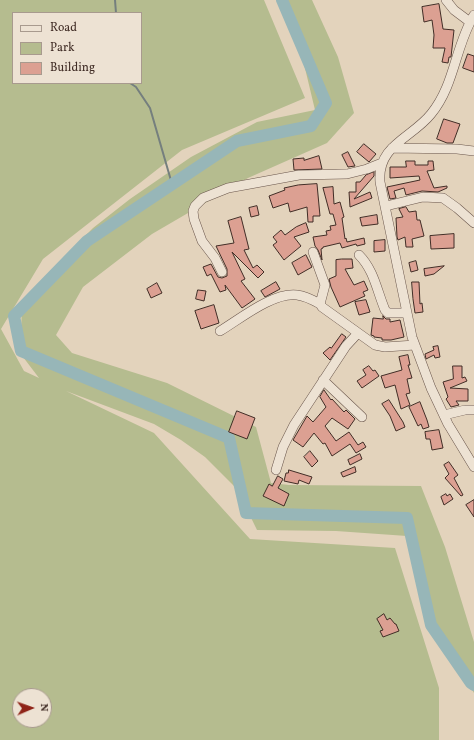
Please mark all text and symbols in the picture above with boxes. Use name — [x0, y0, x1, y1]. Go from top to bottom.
legend — [12, 12, 142, 84]
text: Road — [50, 20, 77, 36]
text: Park — [50, 40, 75, 56]
text: Building — [50, 60, 95, 76]
north arrow — [12, 688, 52, 728]
text: N — [36, 703, 51, 712]

